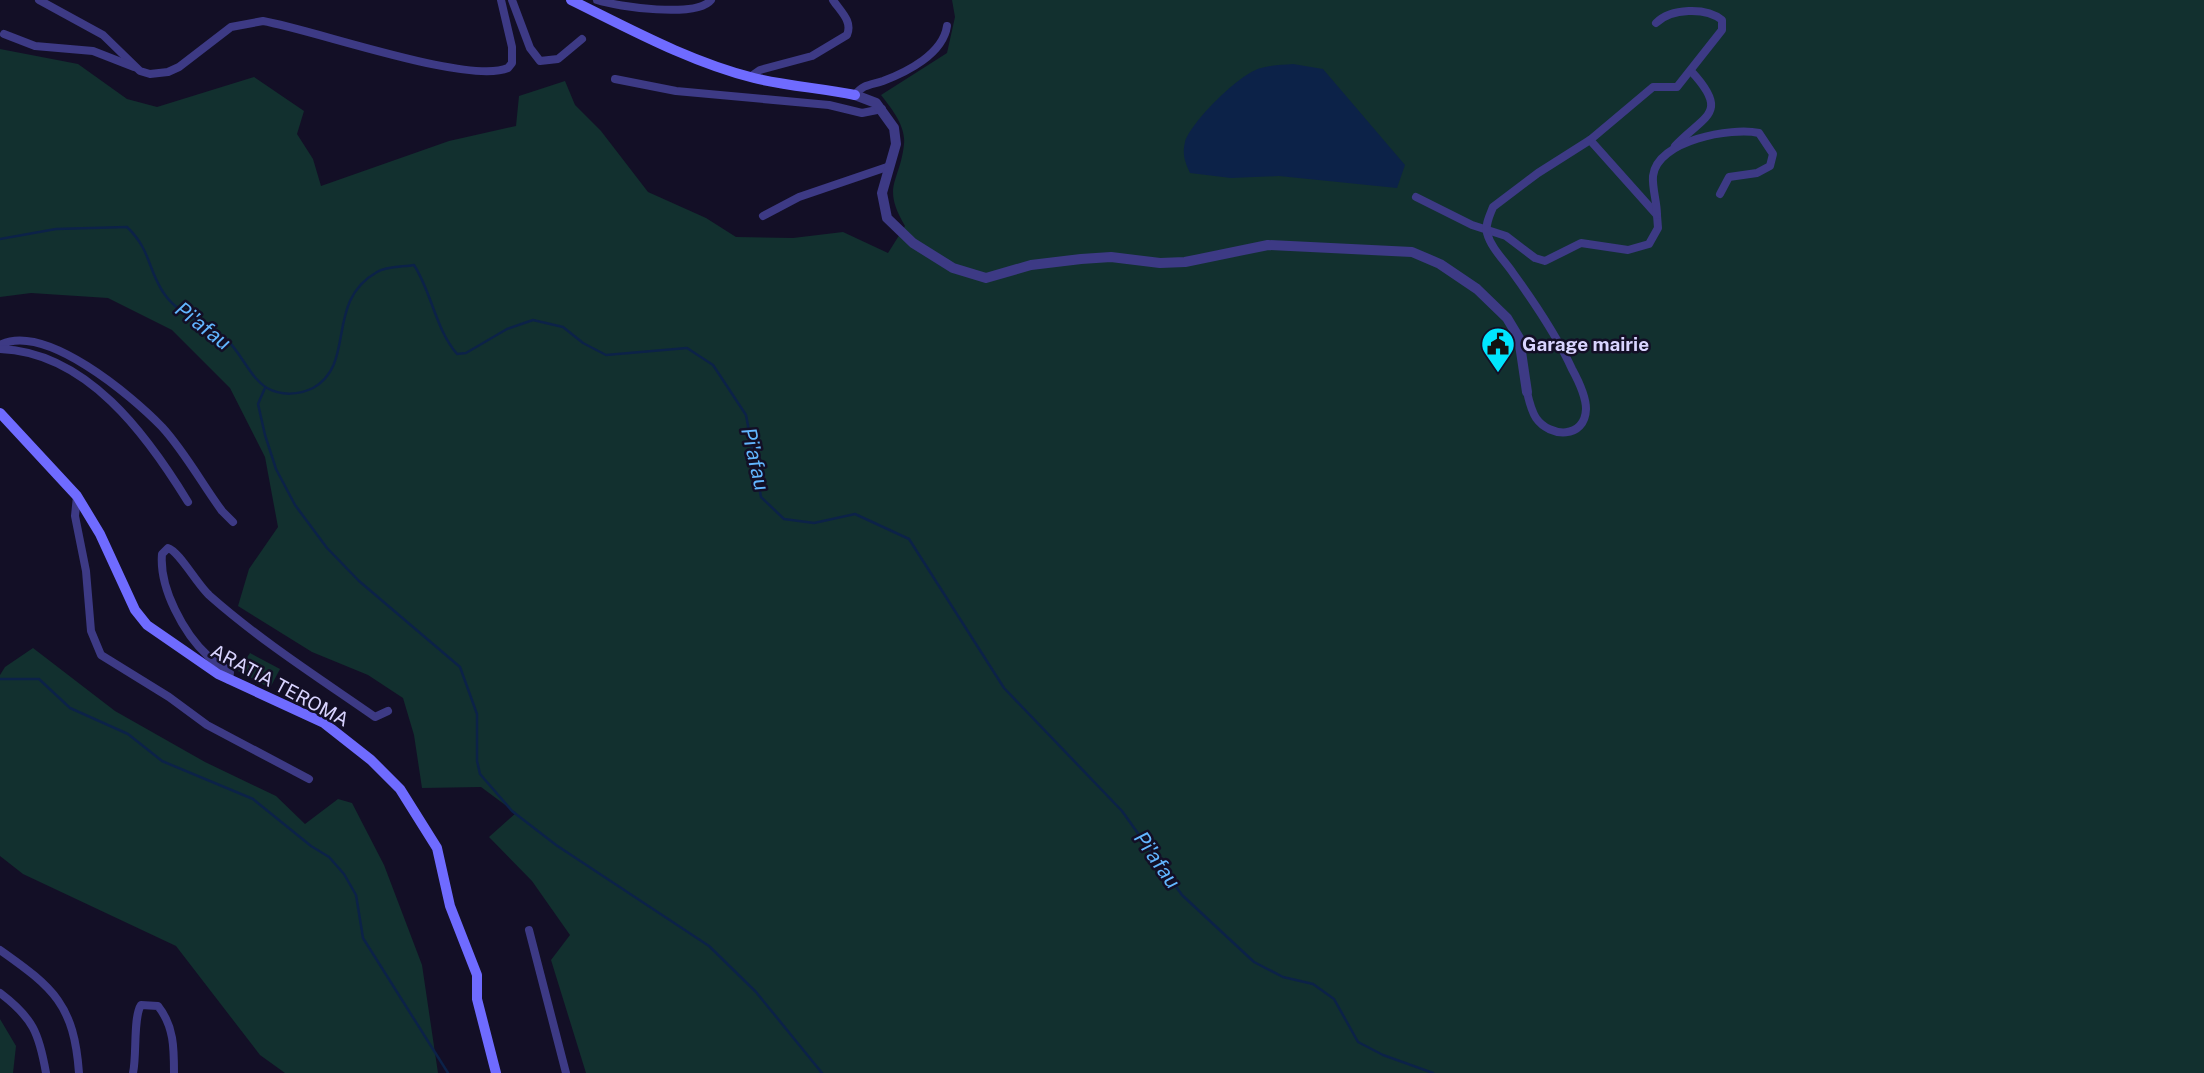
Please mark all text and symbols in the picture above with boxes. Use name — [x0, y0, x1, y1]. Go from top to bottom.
water label: Pi'afau — [171, 296, 236, 355]
public building icon: Garage mairie — [1479, 325, 1517, 374]
place label: Garage mairie — [1522, 333, 1649, 355]
water label: Pi'afau — [736, 425, 775, 493]
street label: ARATIA TEROMA — [207, 639, 353, 731]
water label: Pi'afau — [1129, 826, 1186, 893]

